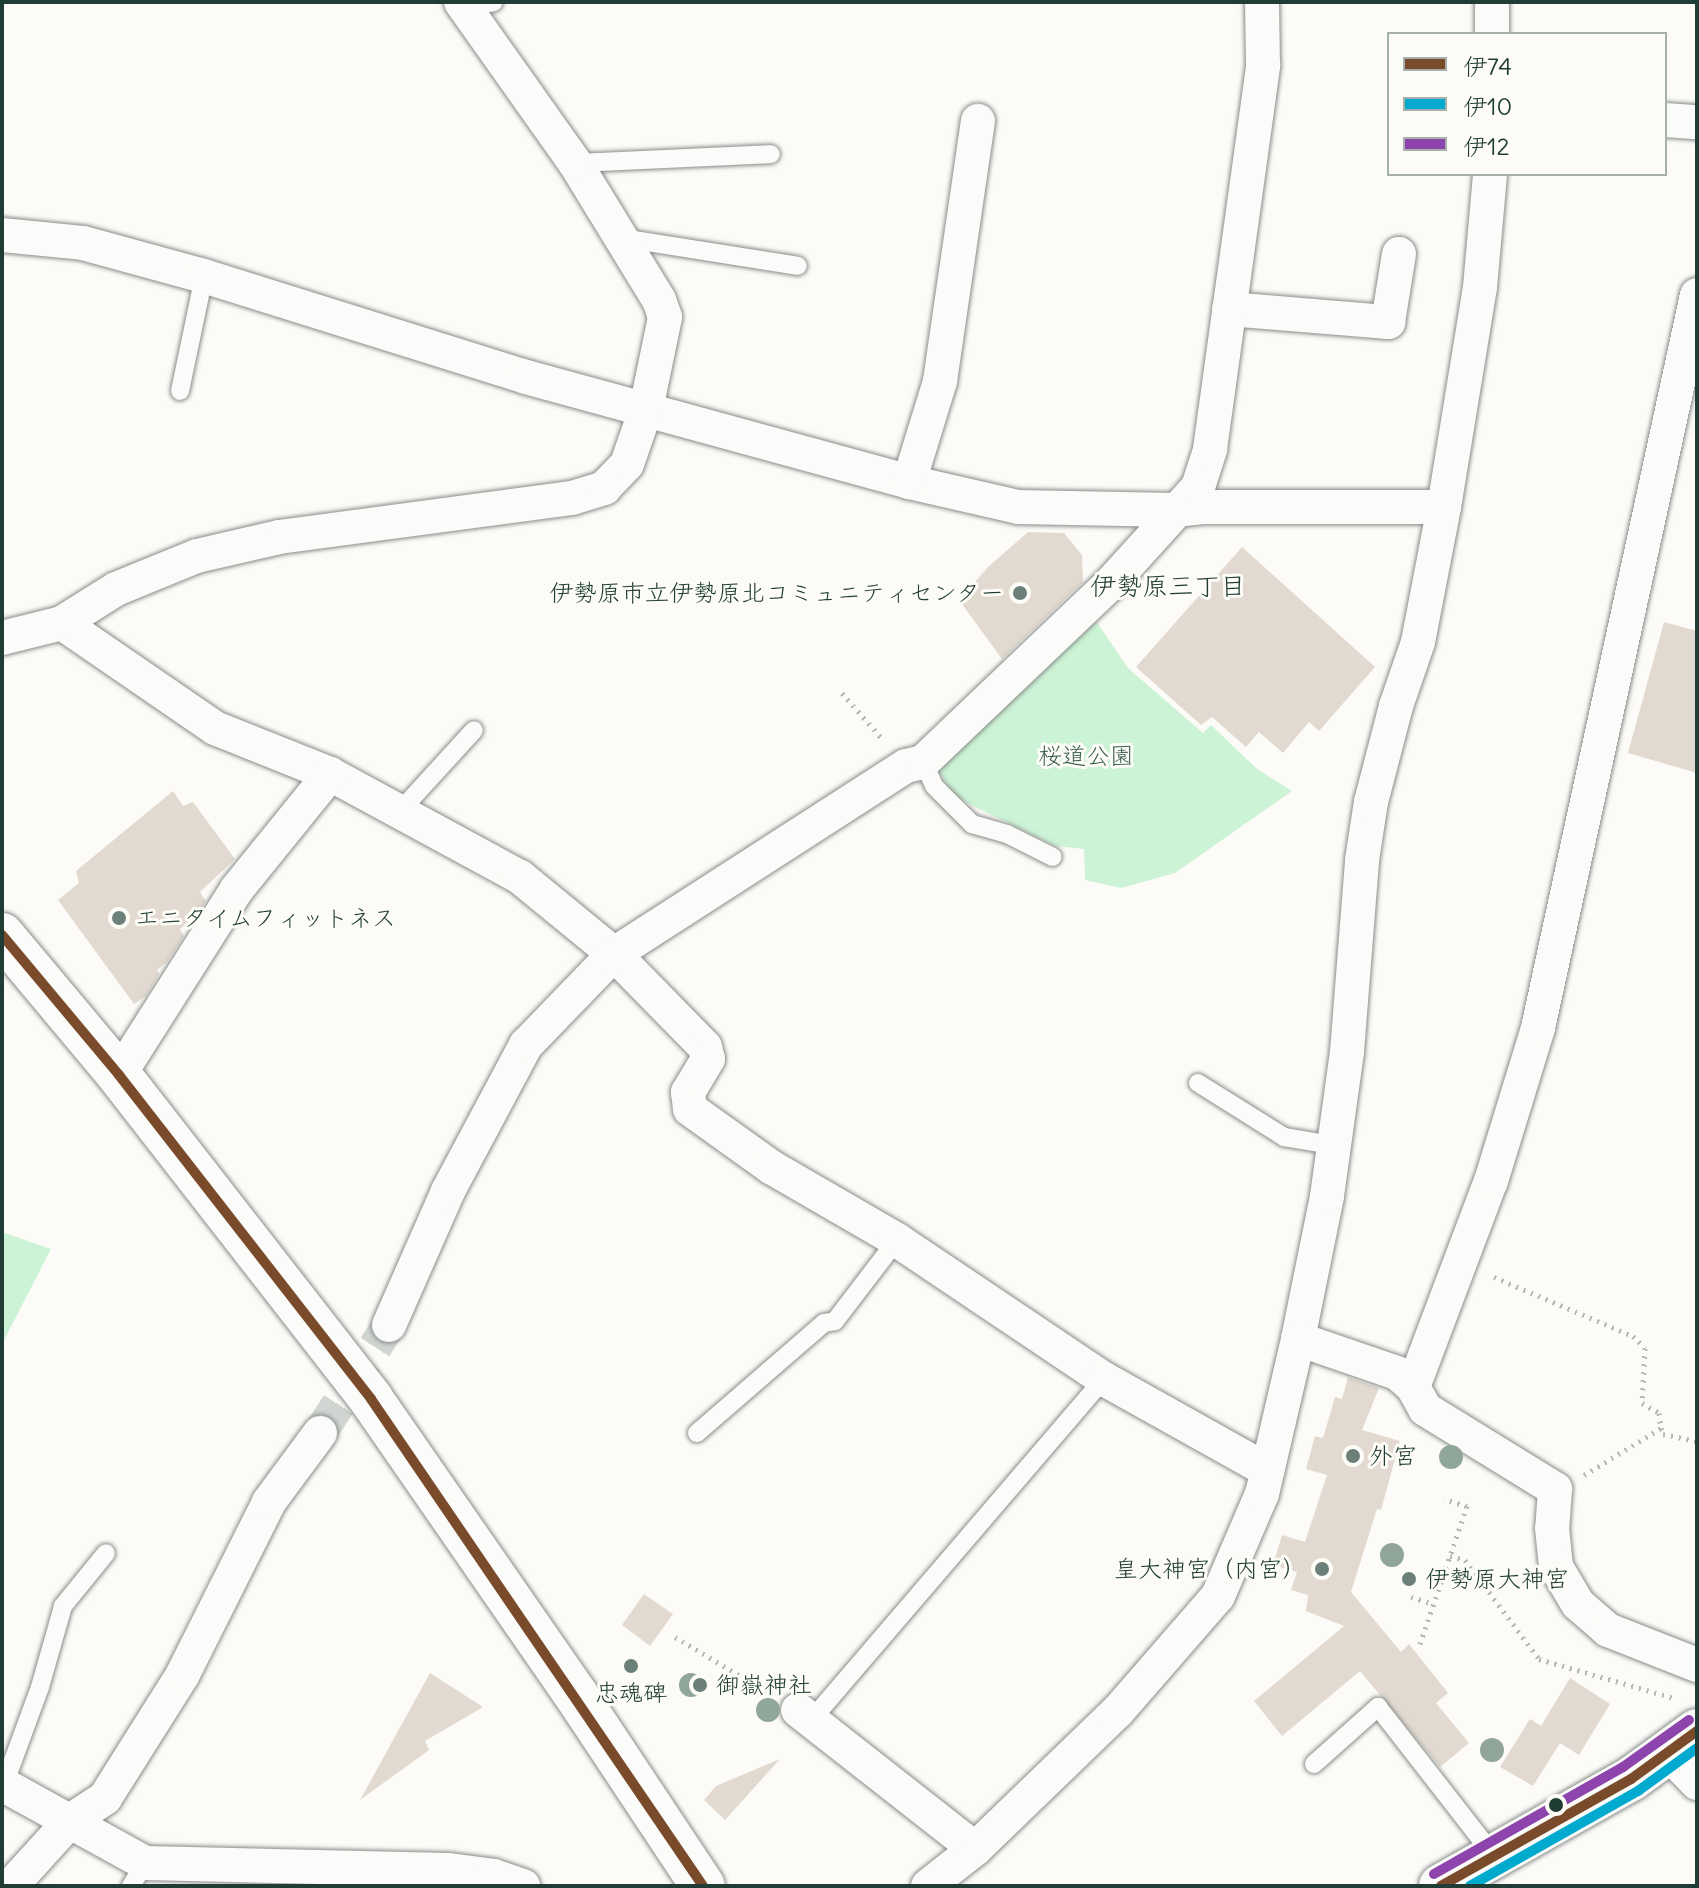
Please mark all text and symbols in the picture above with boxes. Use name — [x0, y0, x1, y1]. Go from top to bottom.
legend — [1387, 32, 1667, 176]
text: 伊74 — [1463, 51, 1512, 81]
text: 伊10 — [1463, 91, 1512, 121]
text: 伊12 — [1463, 131, 1510, 161]
district label: 伊勢原三丁目 — [1090, 570, 1246, 602]
place label: 伊勢原市立伊勢原北コミュニティセンター — [548, 579, 1004, 607]
marker: 伊勢原市立伊勢原北コミュニティセンター — [1011, 584, 1029, 602]
park label: 桜道公園 — [1038, 742, 1134, 770]
place label: エニタイムフィットネス — [135, 904, 399, 932]
marker: エニタイムフィットネス — [110, 909, 128, 927]
place label: 外宮 — [1369, 1442, 1417, 1470]
marker: 外宮 — [1344, 1447, 1362, 1465]
place label: 皇大神宮（内宮） — [1114, 1555, 1306, 1583]
marker: 皇大神宮（内宮） — [1313, 1560, 1331, 1578]
place label: 伊勢原大神宮 — [1425, 1565, 1569, 1593]
marker: 伊勢原大神宮 — [1400, 1570, 1418, 1588]
marker: 忠魂碑 — [622, 1657, 640, 1675]
place label: 御嶽神社 — [716, 1671, 812, 1699]
marker: 御嶽神社 — [691, 1676, 709, 1694]
place label: 忠魂碑 — [595, 1679, 667, 1707]
unlabelled marker — [1548, 1797, 1564, 1813]

